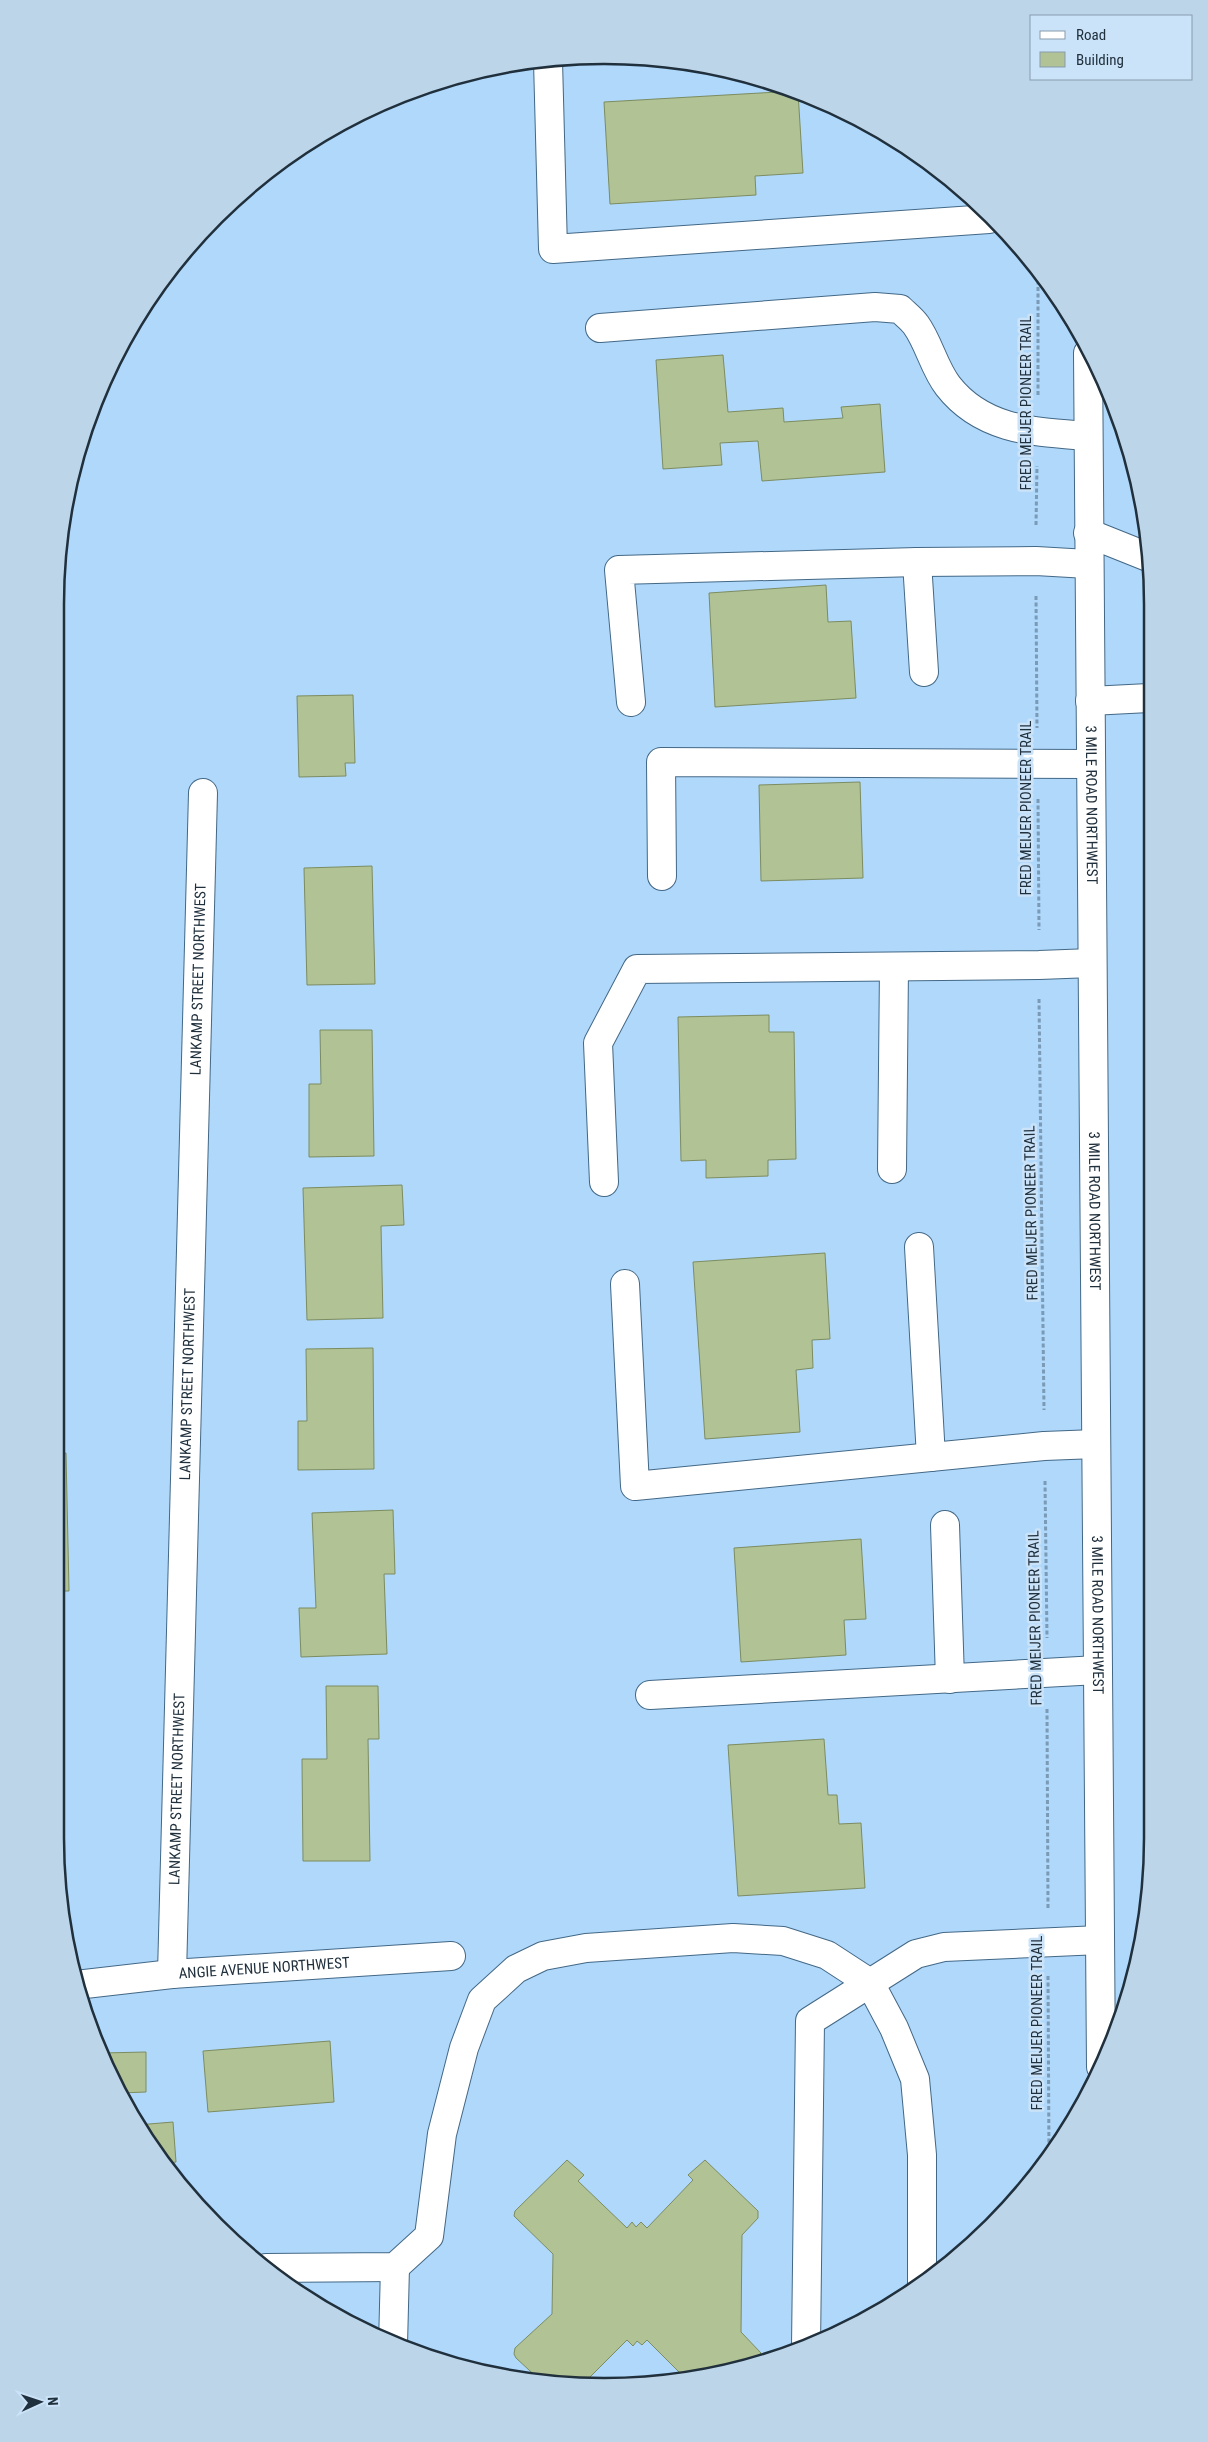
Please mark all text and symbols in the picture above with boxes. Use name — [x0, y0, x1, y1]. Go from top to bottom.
legend — [1030, 15, 1193, 80]
text: Road — [1076, 26, 1106, 44]
text: Building — [1076, 51, 1124, 69]
street label: FRED MEIJER PIONEER TRAIL — [1017, 316, 1035, 490]
street label: FRED MEIJER PIONEER TRAIL — [1017, 721, 1035, 895]
street label: 3 MILE ROAD NORTHWEST — [1082, 725, 1101, 885]
street label: LANKAMP STREET NORTHWEST — [187, 883, 210, 1076]
street label: FRED MEIJER PIONEER TRAIL — [1020, 1125, 1042, 1301]
street label: 3 MILE ROAD NORTHWEST — [1085, 1131, 1104, 1291]
street label: LANKAMP STREET NORTHWEST — [176, 1288, 199, 1480]
street label: FRED MEIJER PIONEER TRAIL — [1024, 1530, 1046, 1706]
street label: 3 MILE ROAD NORTHWEST — [1088, 1535, 1107, 1695]
street label: LANKAMP STREET NORTHWEST — [165, 1693, 188, 1885]
street label: FRED MEIJER PIONEER TRAIL — [1028, 1936, 1046, 2110]
street label: ANGIE AVENUE NORTHWEST — [178, 1954, 350, 1983]
north arrow — [15, 2377, 65, 2427]
text: N — [45, 2397, 61, 2406]

